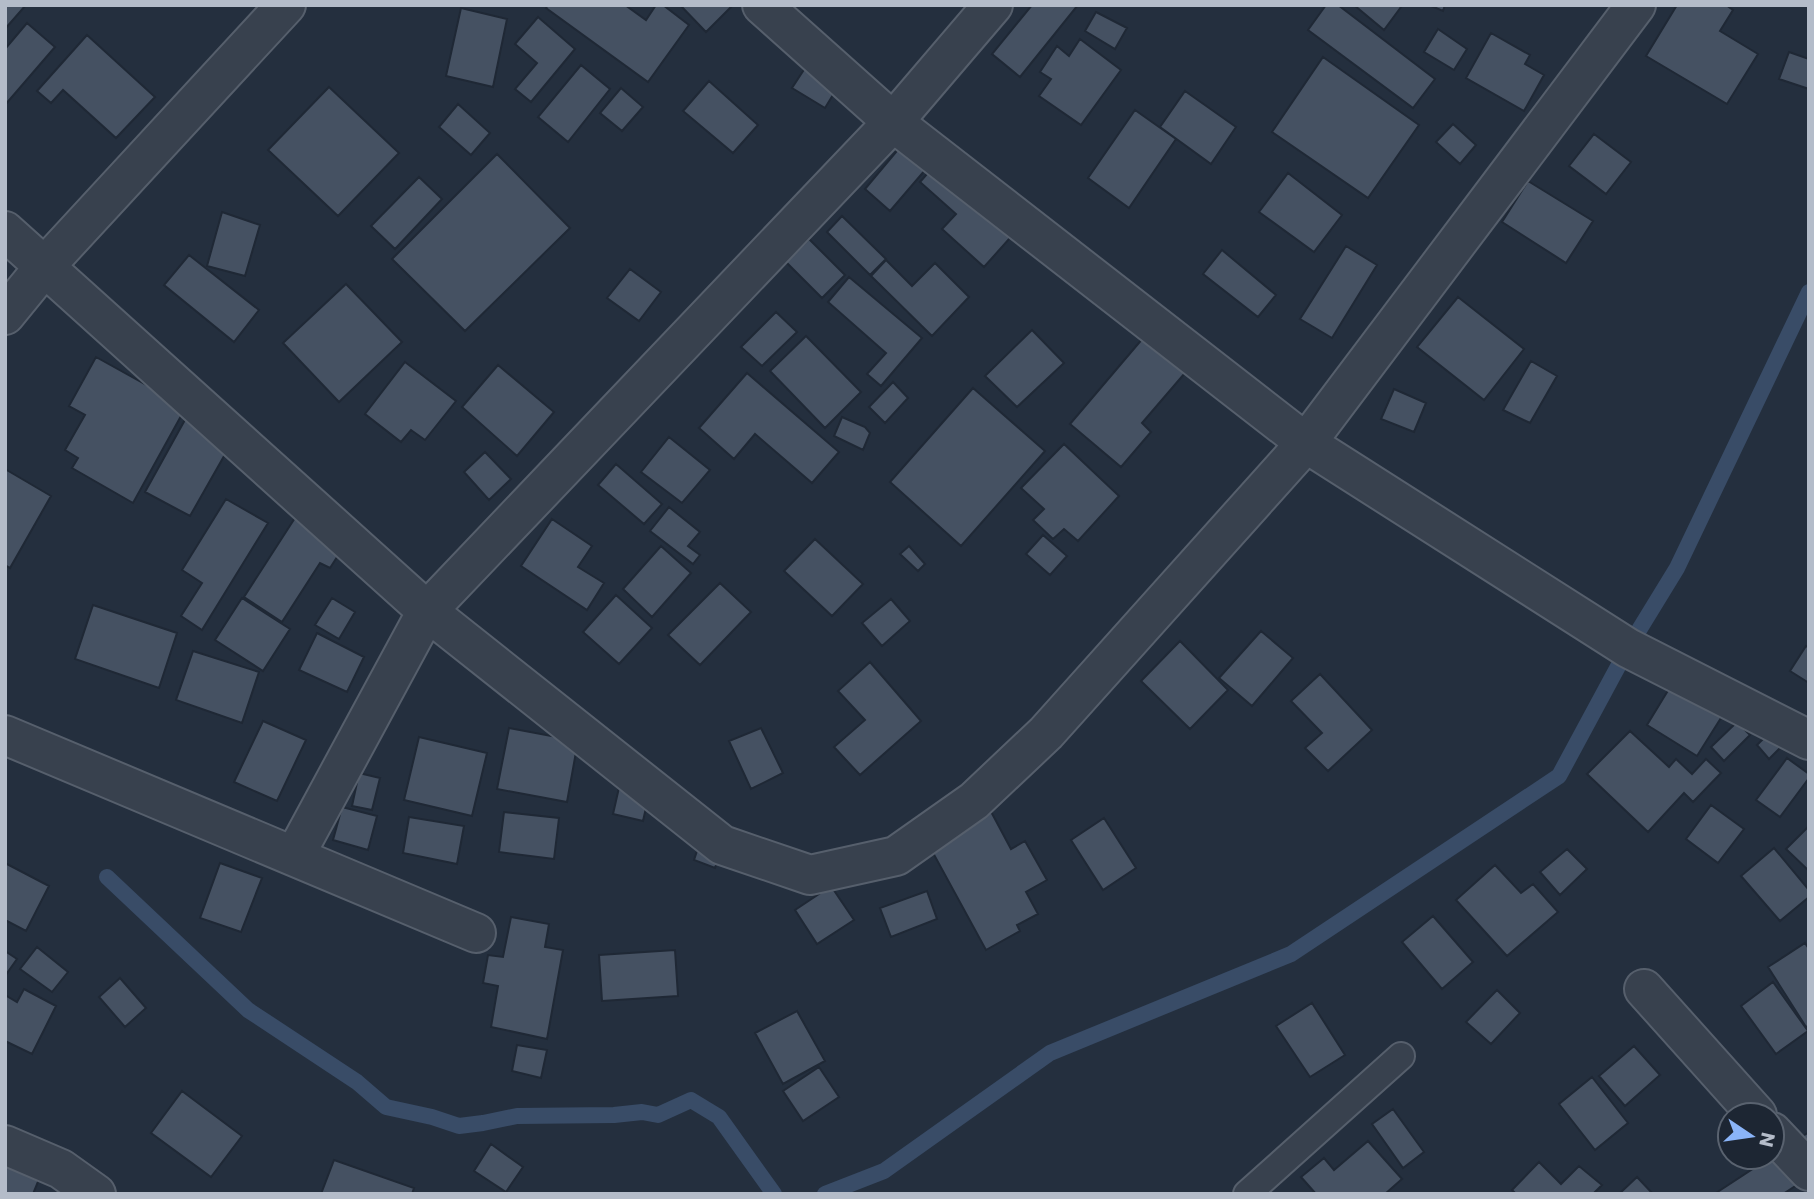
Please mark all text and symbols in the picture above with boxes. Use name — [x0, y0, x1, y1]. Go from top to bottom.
north arrow — [1716, 1101, 1786, 1171]
text: N — [1752, 1130, 1782, 1150]

